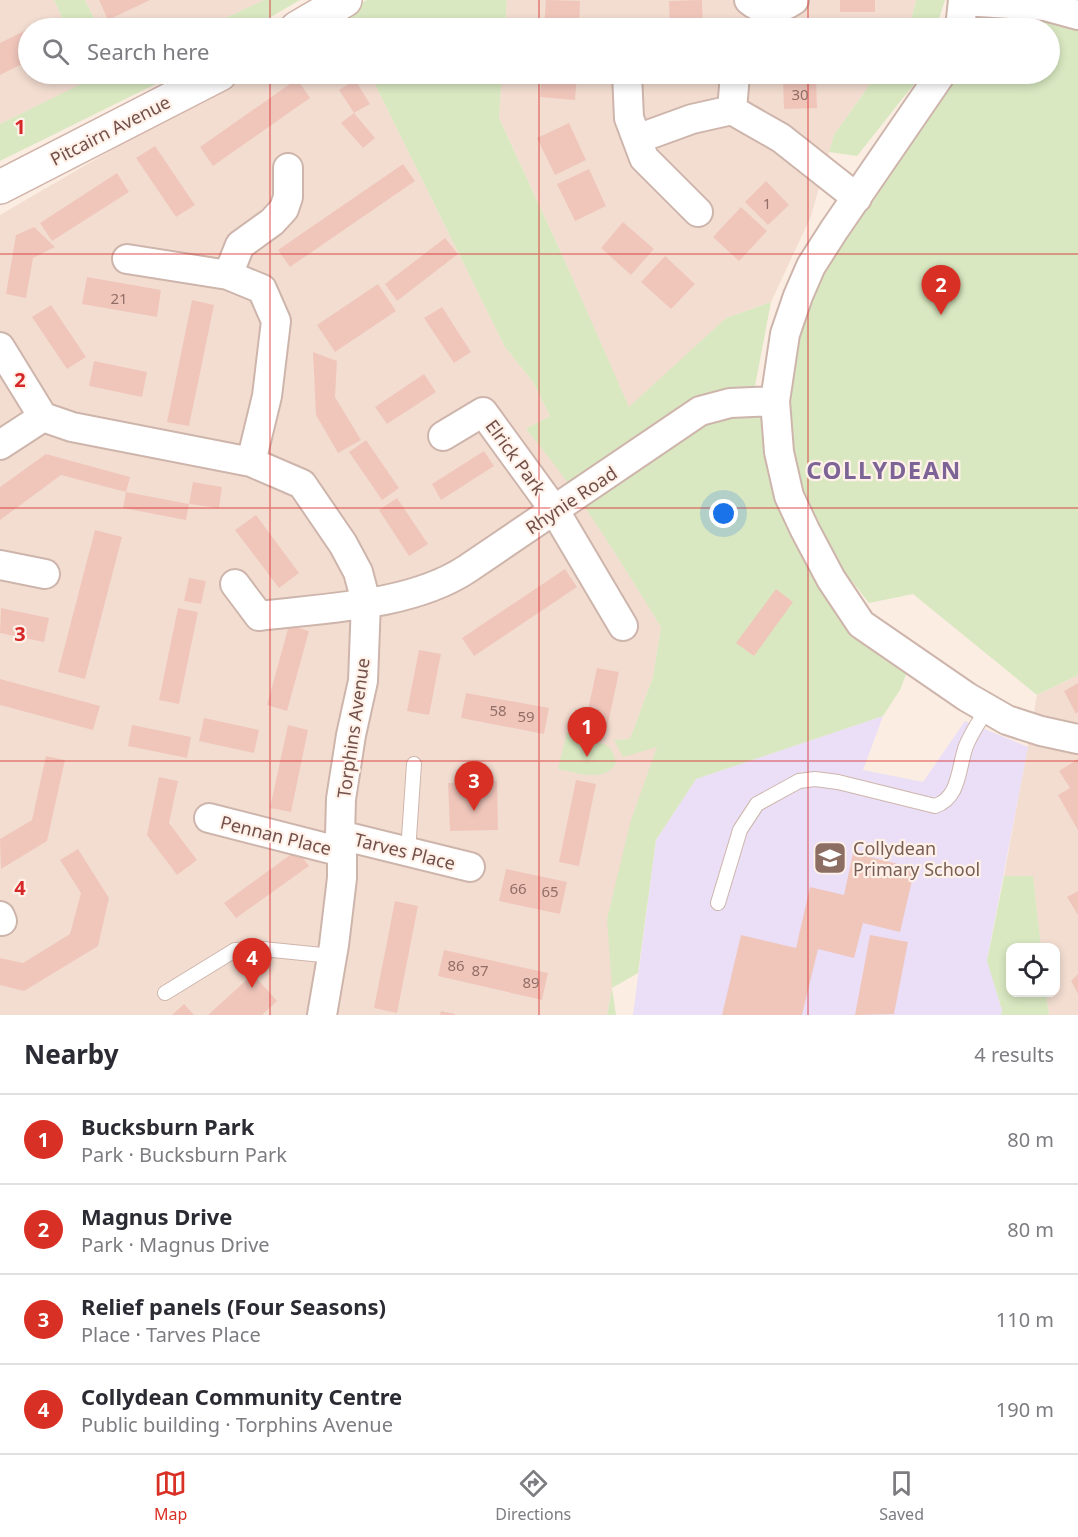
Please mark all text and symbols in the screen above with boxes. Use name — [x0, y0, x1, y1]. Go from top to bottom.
search box — [18, 18, 1060, 84]
icon: search — [39, 35, 72, 68]
text: Search here — [87, 36, 209, 66]
house number: 30 — [791, 84, 809, 104]
street label: Pitcairn Avenue — [46, 89, 174, 171]
text: 1 — [14, 113, 26, 140]
house number: 1 — [763, 193, 771, 213]
pin: 2 — [922, 266, 960, 315]
house number: 21 — [110, 288, 128, 308]
text: 2 — [14, 366, 26, 393]
street label: Elrick Park — [481, 414, 552, 500]
district label: COLLYDEAN — [806, 453, 962, 486]
street label: Rhynie Road — [521, 461, 621, 539]
your location — [709, 499, 738, 528]
text: 3 — [14, 620, 26, 647]
street label: Torphins Avenue — [331, 656, 375, 800]
house number: 58 — [489, 700, 507, 720]
house number: 59 — [517, 706, 535, 726]
pin: 1 — [568, 708, 606, 757]
pin: 3 — [454, 762, 494, 811]
street label: Pennan Place — [218, 810, 334, 860]
street label: Tarves Place — [352, 827, 458, 875]
place label: Collydean Primary School — [853, 836, 980, 881]
school or university icon: Collydean Primary School — [812, 840, 848, 876]
text: 4 — [14, 874, 26, 901]
house number: 66 — [509, 878, 527, 898]
house number: 65 — [541, 881, 559, 901]
pin: 4 — [232, 938, 272, 988]
map controls — [1006, 943, 1060, 997]
button: locate — [1006, 943, 1060, 997]
house number: 86 — [447, 955, 465, 975]
house number: 87 — [471, 960, 489, 980]
house number: 89 — [522, 972, 540, 992]
text: Nearby — [24, 1036, 119, 1072]
text: 4 results — [974, 1041, 1054, 1068]
text: Bucksburn Park — [81, 1111, 254, 1141]
text: 1 — [38, 1126, 49, 1153]
text: 80 m — [1007, 1126, 1054, 1153]
text: Park · Bucksburn Park — [81, 1141, 287, 1168]
text: Magnus Drive — [81, 1201, 232, 1231]
text: 2 — [38, 1216, 49, 1243]
text: 80 m — [1007, 1216, 1054, 1243]
text: Park · Magnus Drive — [81, 1231, 270, 1258]
text: Relief panels (Four Seasons) — [81, 1291, 386, 1321]
text: 3 — [38, 1306, 49, 1333]
text: 110 m — [996, 1306, 1054, 1333]
text: Place · Tarves Place — [81, 1321, 261, 1348]
text: Collydean Community Centre — [81, 1381, 402, 1411]
text: 4 — [38, 1396, 49, 1423]
text: 190 m — [996, 1396, 1054, 1423]
text: Public building · Torphins Avenue — [81, 1411, 393, 1438]
tab: Map — [154, 1467, 187, 1525]
tab: Directions — [495, 1467, 571, 1525]
tab: Saved — [879, 1467, 924, 1525]

